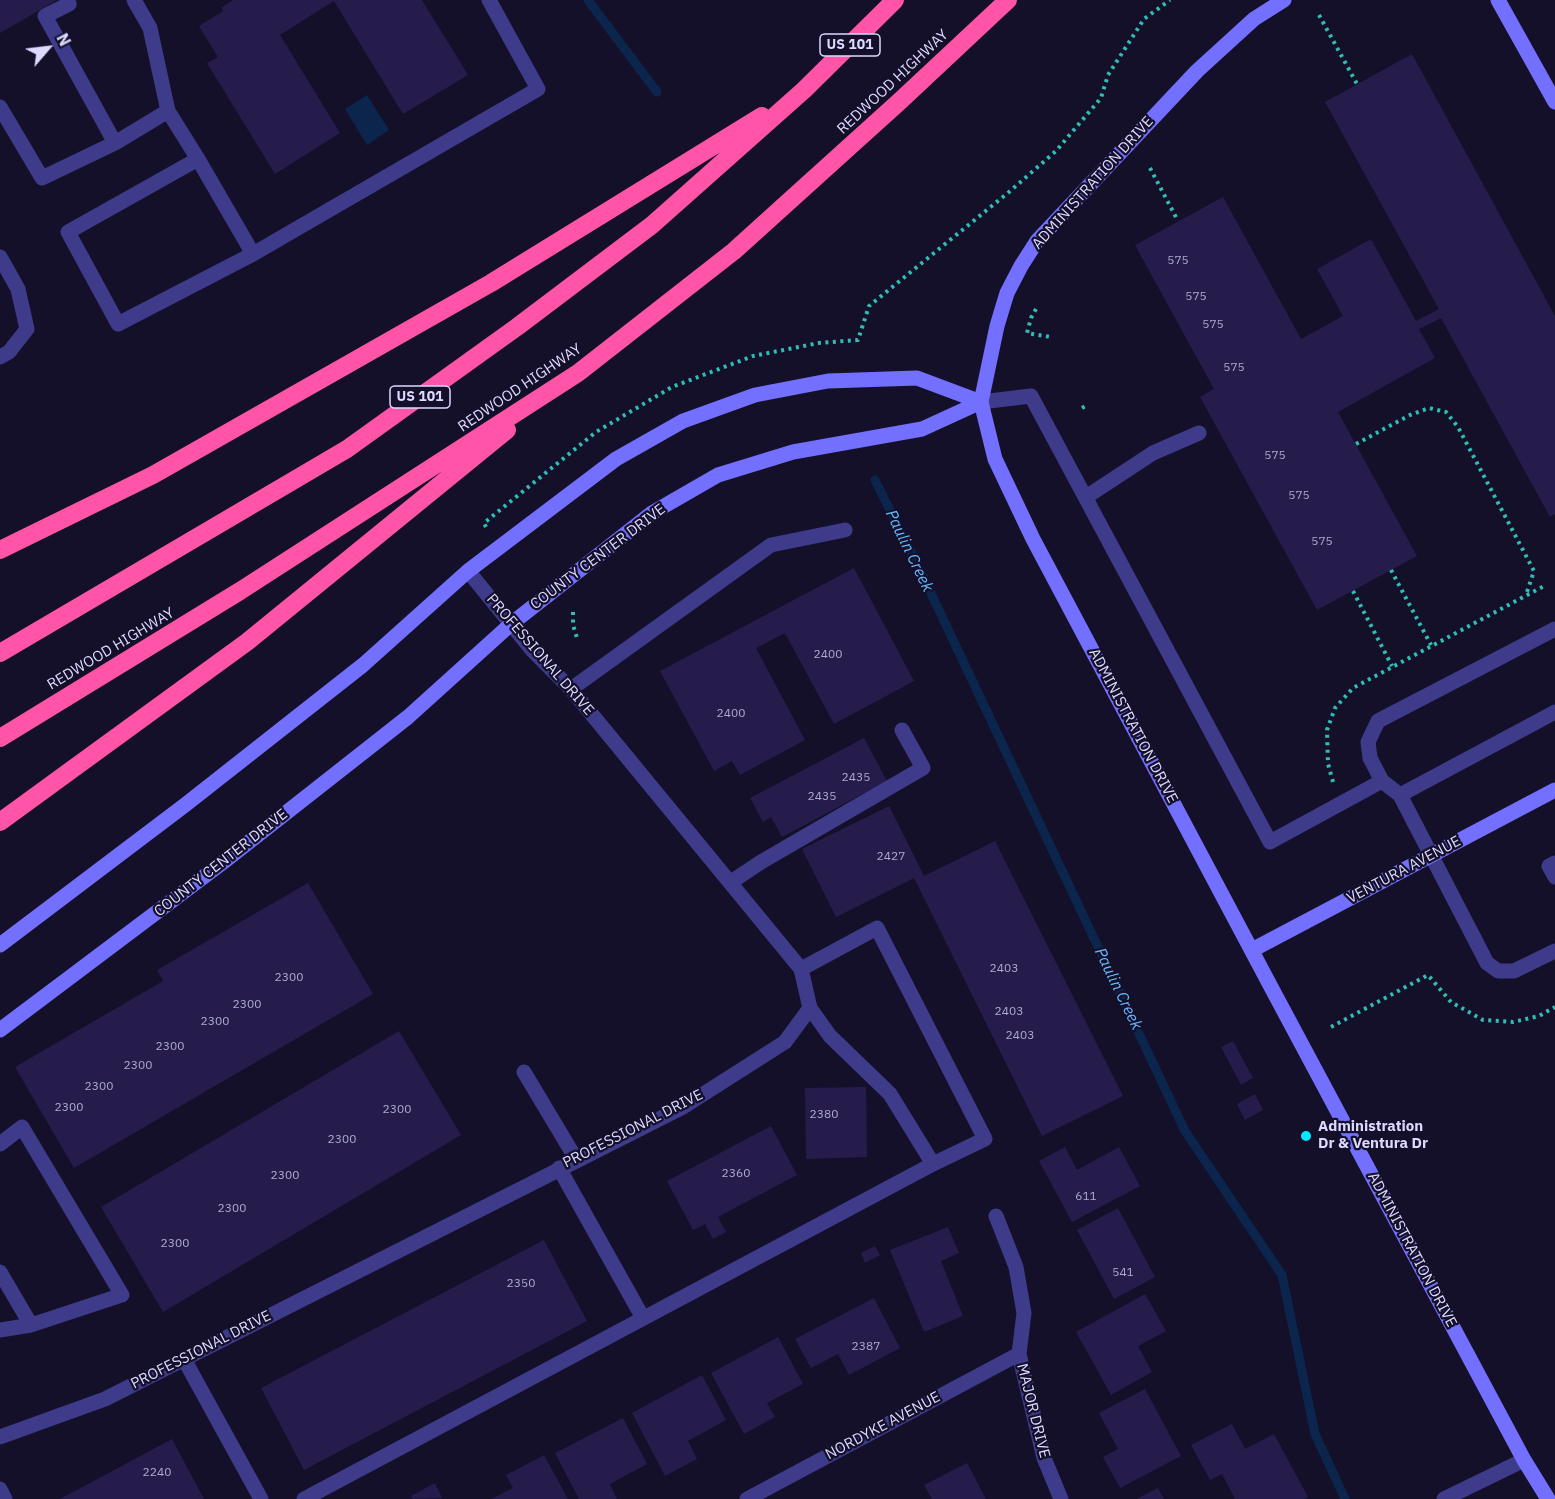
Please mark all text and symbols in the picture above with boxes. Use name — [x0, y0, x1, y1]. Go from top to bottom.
north arrow — [18, 18, 78, 78]
street label: REDWOOD HIGHWAY — [834, 26, 952, 138]
text: N — [52, 30, 75, 49]
road number: US 101 — [820, 34, 880, 56]
street label: ADMINISTRATION DRIVE — [1029, 113, 1157, 253]
house number: 575 — [1167, 254, 1189, 268]
house number: 575 — [1185, 290, 1207, 304]
house number: 575 — [1202, 318, 1224, 332]
street label: REDWOOD HIGHWAY — [455, 340, 585, 436]
house number: 575 — [1223, 361, 1245, 375]
road number: US 101 — [390, 386, 450, 408]
house number: 575 — [1264, 449, 1286, 463]
house number: 575 — [1288, 489, 1310, 503]
street label: COUNTY CENTER DRIVE — [527, 500, 669, 614]
water label: Paulin Creek — [881, 507, 937, 595]
house number: 575 — [1311, 535, 1333, 549]
street label: PROFESSIONAL DRIVE — [482, 591, 598, 719]
street label: REDWOOD HIGHWAY — [44, 604, 178, 694]
street label: ADMINISTRATION DRIVE — [1085, 646, 1181, 806]
house number: 2400 — [814, 648, 842, 662]
house number: 2400 — [717, 707, 745, 721]
house number: 2435 — [842, 771, 870, 785]
house number: 2435 — [808, 790, 836, 804]
street label: COUNTY CENTER DRIVE — [151, 805, 291, 921]
street label: VENTURA AVENUE — [1344, 832, 1464, 908]
house number: 2427 — [877, 850, 905, 864]
water label: Paulin Creek — [1090, 945, 1146, 1033]
house number: 2403 — [990, 962, 1018, 976]
house number: 2300 — [275, 971, 303, 985]
house number: 2300 — [233, 998, 261, 1012]
house number: 2403 — [995, 1005, 1023, 1019]
house number: 2300 — [201, 1015, 229, 1029]
house number: 2403 — [1006, 1029, 1034, 1043]
house number: 2300 — [156, 1040, 184, 1054]
house number: 2300 — [124, 1059, 152, 1073]
house number: 2300 — [85, 1080, 113, 1094]
street label: PROFESSIONAL DRIVE — [560, 1086, 706, 1172]
house number: 2300 — [55, 1101, 83, 1115]
house number: 2300 — [383, 1103, 411, 1117]
house number: 2380 — [810, 1108, 838, 1122]
place label: Administration Dr & Ventura Dr — [1318, 1118, 1428, 1153]
marker: Administration Dr & Ventura Dr — [1299, 1129, 1313, 1143]
house number: 2300 — [328, 1133, 356, 1147]
house number: 2360 — [722, 1167, 750, 1181]
house number: 2300 — [271, 1169, 299, 1183]
street label: ADMINISTRATION DRIVE — [1364, 1170, 1460, 1330]
house number: 611 — [1075, 1190, 1097, 1204]
house number: 2300 — [218, 1202, 246, 1216]
house number: 2300 — [161, 1237, 189, 1251]
house number: 541 — [1112, 1266, 1134, 1280]
house number: 2350 — [507, 1277, 535, 1291]
street label: PROFESSIONAL DRIVE — [128, 1307, 274, 1393]
house number: 2387 — [852, 1340, 880, 1354]
street label: MAJOR DRIVE — [1013, 1362, 1053, 1460]
street label: NORDYKE AVENUE — [822, 1388, 944, 1464]
house number: 2240 — [143, 1466, 171, 1480]

